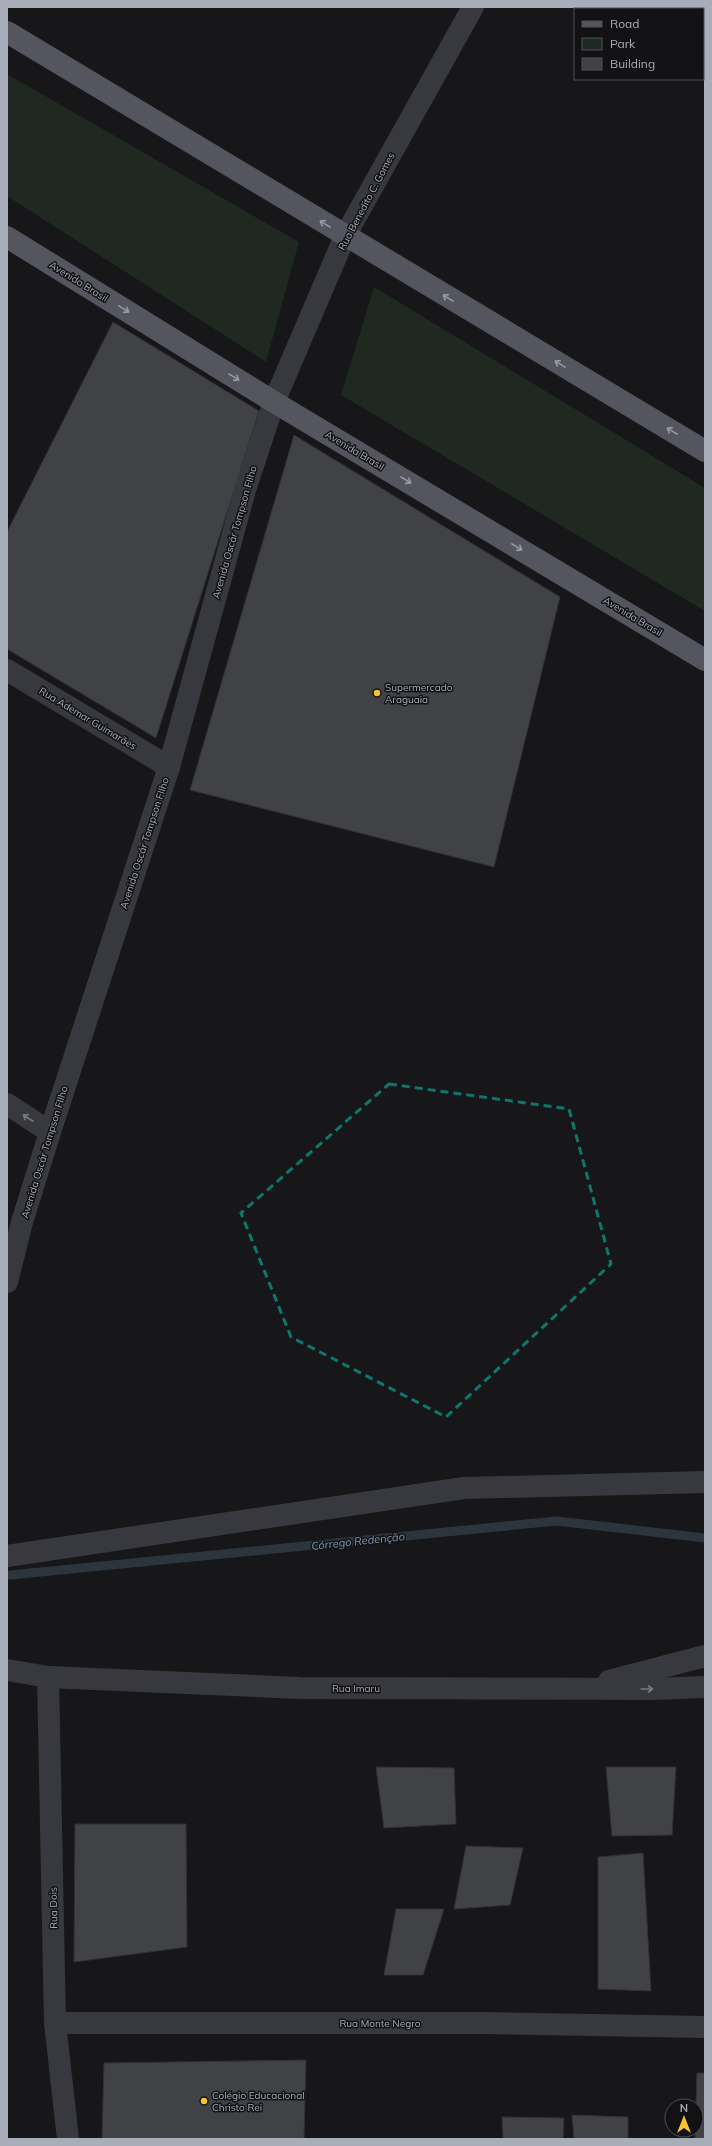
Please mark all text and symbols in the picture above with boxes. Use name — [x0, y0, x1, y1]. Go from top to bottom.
legend — [574, 8, 704, 80]
text: Road — [610, 16, 639, 31]
text: Park — [610, 36, 636, 51]
text: Building — [610, 56, 655, 71]
street label: Rua Benedito C. Gomes — [335, 150, 398, 252]
one-way arrow — [319, 219, 331, 227]
street label: Avenida Brasil — [47, 258, 110, 305]
one-way arrow — [442, 293, 454, 301]
one-way arrow — [118, 305, 129, 313]
one-way arrow — [554, 360, 566, 368]
one-way arrow — [228, 374, 240, 382]
one-way arrow — [667, 427, 678, 435]
street label: Avenida Brasil — [323, 428, 387, 473]
street label: Avenida Oscár Tompson FIlho — [209, 464, 260, 600]
one-way arrow — [400, 477, 412, 485]
one-way arrow — [511, 543, 523, 551]
street label: Avenida Brasil — [601, 594, 665, 639]
place label: Supermercado Araguaia — [385, 681, 453, 706]
street label: Rua Ademar Guimarães — [37, 684, 139, 753]
marker: Supermercado Araguaia — [372, 688, 382, 698]
street label: Avenida Oscár Tompson FIlho — [117, 775, 172, 911]
street label: Avenida Oscár Tompson FIlho — [18, 1084, 71, 1220]
one-way arrow — [23, 1114, 34, 1122]
water label: Córrego Redenção — [311, 1529, 405, 1553]
street label: Rua Imaru — [332, 1682, 380, 1695]
one-way arrow — [640, 1685, 653, 1693]
street label: Rua Dois — [47, 1887, 60, 1929]
street label: Rua Monte Negro — [339, 2017, 421, 2030]
place label: Colégio Educacional Christo Rei — [212, 2089, 305, 2114]
marker: Colégio Educacional Christo Rei — [199, 2096, 209, 2106]
north arrow — [664, 2098, 704, 2138]
text: N — [680, 2101, 688, 2115]

